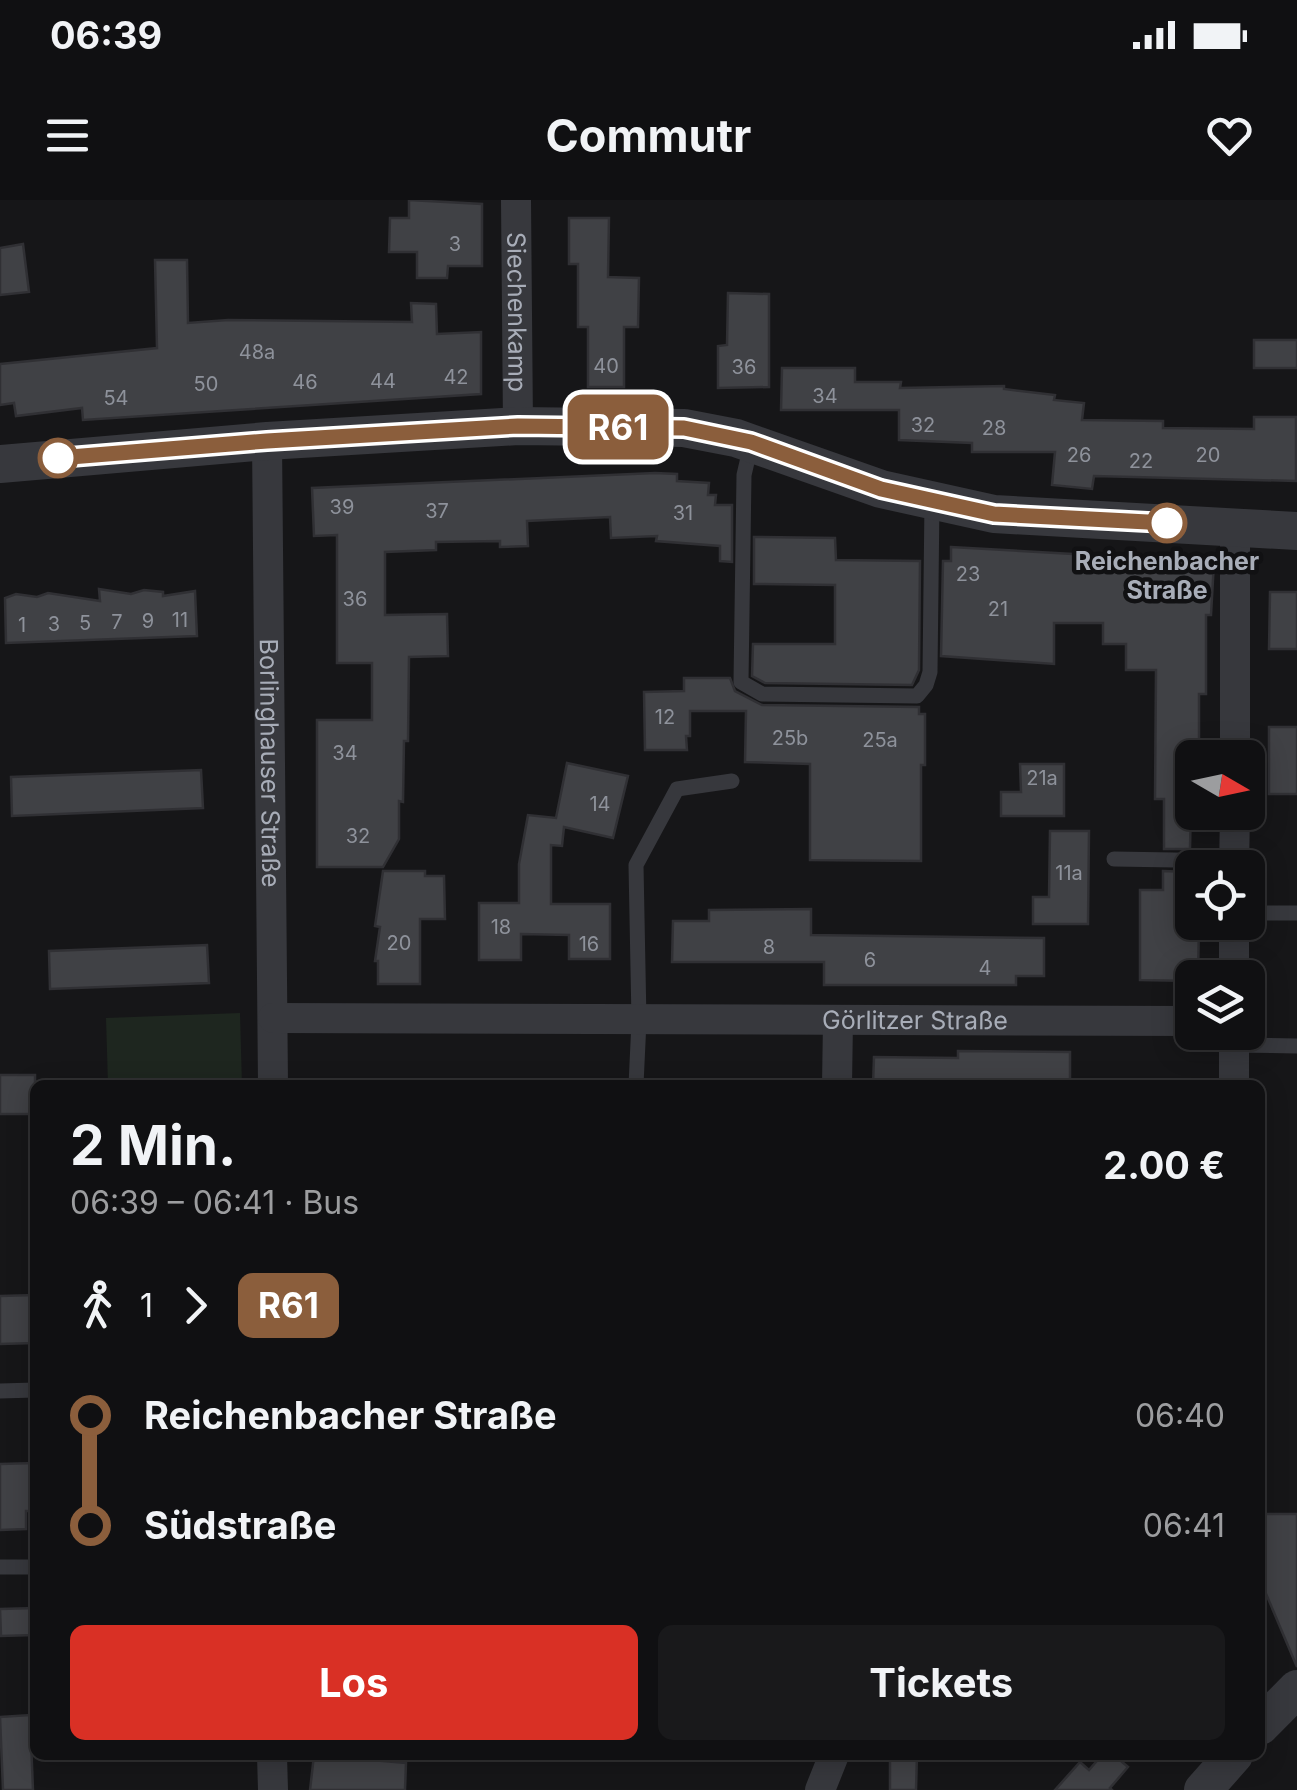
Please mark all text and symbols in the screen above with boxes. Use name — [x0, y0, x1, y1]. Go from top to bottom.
text: 06:39 — [50, 12, 162, 58]
icon: menu — [40, 108, 95, 163]
text: Commutr — [546, 108, 751, 163]
icon: heart — [1202, 108, 1257, 163]
house number: 3 — [449, 232, 461, 256]
street label: Siechenkamp — [501, 232, 533, 392]
house number: 48a — [239, 340, 275, 364]
house number: 40 — [593, 354, 619, 378]
house number: 36 — [732, 355, 756, 379]
house number: 42 — [443, 365, 469, 389]
house number: 44 — [370, 369, 396, 393]
house number: 46 — [292, 370, 318, 394]
house number: 50 — [194, 372, 218, 396]
house number: 34 — [812, 384, 838, 408]
house number: 54 — [103, 386, 129, 410]
line badge: R61 — [560, 394, 676, 460]
text: R61 — [588, 406, 648, 448]
house number: 32 — [911, 413, 935, 437]
house number: 28 — [982, 416, 1006, 440]
unlabelled marker — [39, 439, 77, 477]
house number: 26 — [1067, 443, 1091, 467]
house number: 20 — [1196, 443, 1220, 467]
house number: 22 — [1129, 449, 1153, 473]
house number: 39 — [330, 495, 354, 519]
house number: 37 — [425, 499, 449, 523]
house number: 31 — [673, 501, 693, 525]
marker: Reichenbacher Straße — [1148, 504, 1186, 542]
place label: Reichenbacher Straße — [1075, 546, 1259, 605]
house number: 23 — [956, 562, 980, 586]
house number: 36 — [343, 587, 367, 611]
house number: 21 — [988, 597, 1008, 621]
house number: 11 — [172, 608, 188, 632]
house number: 9 — [142, 609, 154, 633]
house number: 7 — [111, 610, 123, 634]
house number: 5 — [79, 611, 91, 635]
house number: 3 — [48, 612, 60, 636]
house number: 1 — [18, 613, 26, 637]
street label: Borlinghauser Straße — [254, 638, 286, 888]
house number: 12 — [655, 705, 675, 729]
house number: 25b — [772, 726, 808, 750]
house number: 25a — [862, 728, 898, 752]
north arrow — [1175, 740, 1265, 830]
map controls — [1175, 740, 1265, 1050]
house number: 34 — [332, 741, 358, 765]
house number: 21a — [1026, 766, 1058, 790]
house number: 14 — [589, 792, 611, 816]
house number: 32 — [346, 824, 370, 848]
button: locate — [1175, 850, 1265, 940]
house number: 11a — [1055, 861, 1083, 885]
house number: 18 — [491, 915, 511, 939]
house number: 20 — [387, 931, 411, 955]
house number: 16 — [579, 932, 599, 956]
house number: 8 — [763, 935, 775, 959]
house number: 6 — [864, 948, 876, 972]
house number: 4 — [979, 956, 991, 980]
button: layers — [1175, 960, 1265, 1050]
street label: Görlitzer Straße — [822, 1005, 1008, 1035]
text: 2 Min. — [70, 1112, 236, 1178]
text: 2.00 € — [1103, 1142, 1225, 1188]
text: 06:39 – 06:41 · Bus — [70, 1183, 359, 1222]
icon: walk — [70, 1278, 125, 1333]
icon: forward — [168, 1278, 223, 1333]
text: R61 — [258, 1284, 319, 1326]
text: 1 — [140, 1286, 153, 1325]
text: Reichenbacher Straße — [144, 1392, 557, 1438]
text: 06:40 — [1135, 1396, 1225, 1435]
text: Südstraße — [144, 1502, 336, 1548]
text: 06:41 — [1143, 1506, 1225, 1545]
button: Los — [70, 1625, 638, 1740]
button: Tickets — [658, 1625, 1225, 1740]

